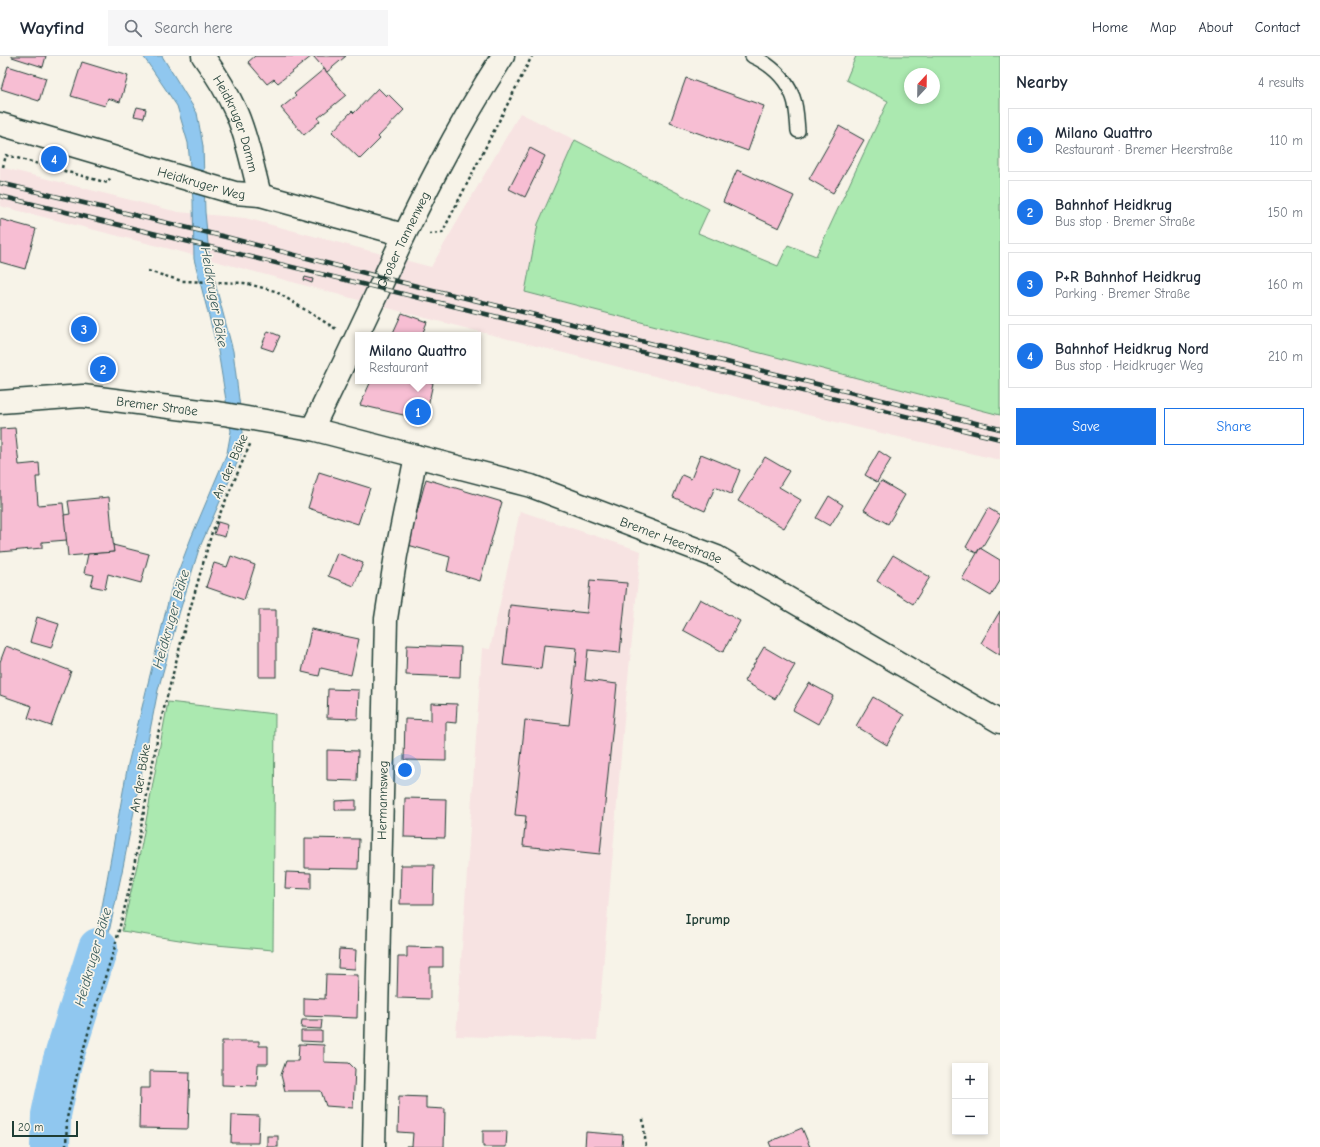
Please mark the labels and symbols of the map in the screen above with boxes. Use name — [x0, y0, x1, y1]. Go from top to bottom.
north arrow — [904, 68, 940, 104]
street label: Heidkruger Damm — [210, 72, 262, 174]
pin: 4 — [41, 144, 67, 174]
street label: Heidkruger Weg — [156, 163, 246, 201]
street label: Großer Tannenweg — [373, 189, 432, 290]
water label: Heidkruger Bäke — [197, 245, 231, 349]
pin: 3 — [71, 314, 97, 344]
pin: 2 — [90, 354, 116, 384]
street label: Bremer Straße — [115, 393, 199, 418]
pin: 1 — [405, 397, 431, 427]
street label: An der Bäke — [209, 431, 251, 501]
street label: Bremer Heerstraße — [618, 513, 726, 566]
water label: Heidkruger Bäke — [149, 568, 193, 670]
street label: An der Bäke — [127, 742, 153, 813]
street label: Hermannsweg — [373, 760, 390, 840]
your location — [395, 760, 415, 780]
water label: Heidkruger Bäke — [71, 906, 115, 1008]
district label: Iprump — [686, 911, 730, 928]
scale bar — [12, 1119, 78, 1138]

